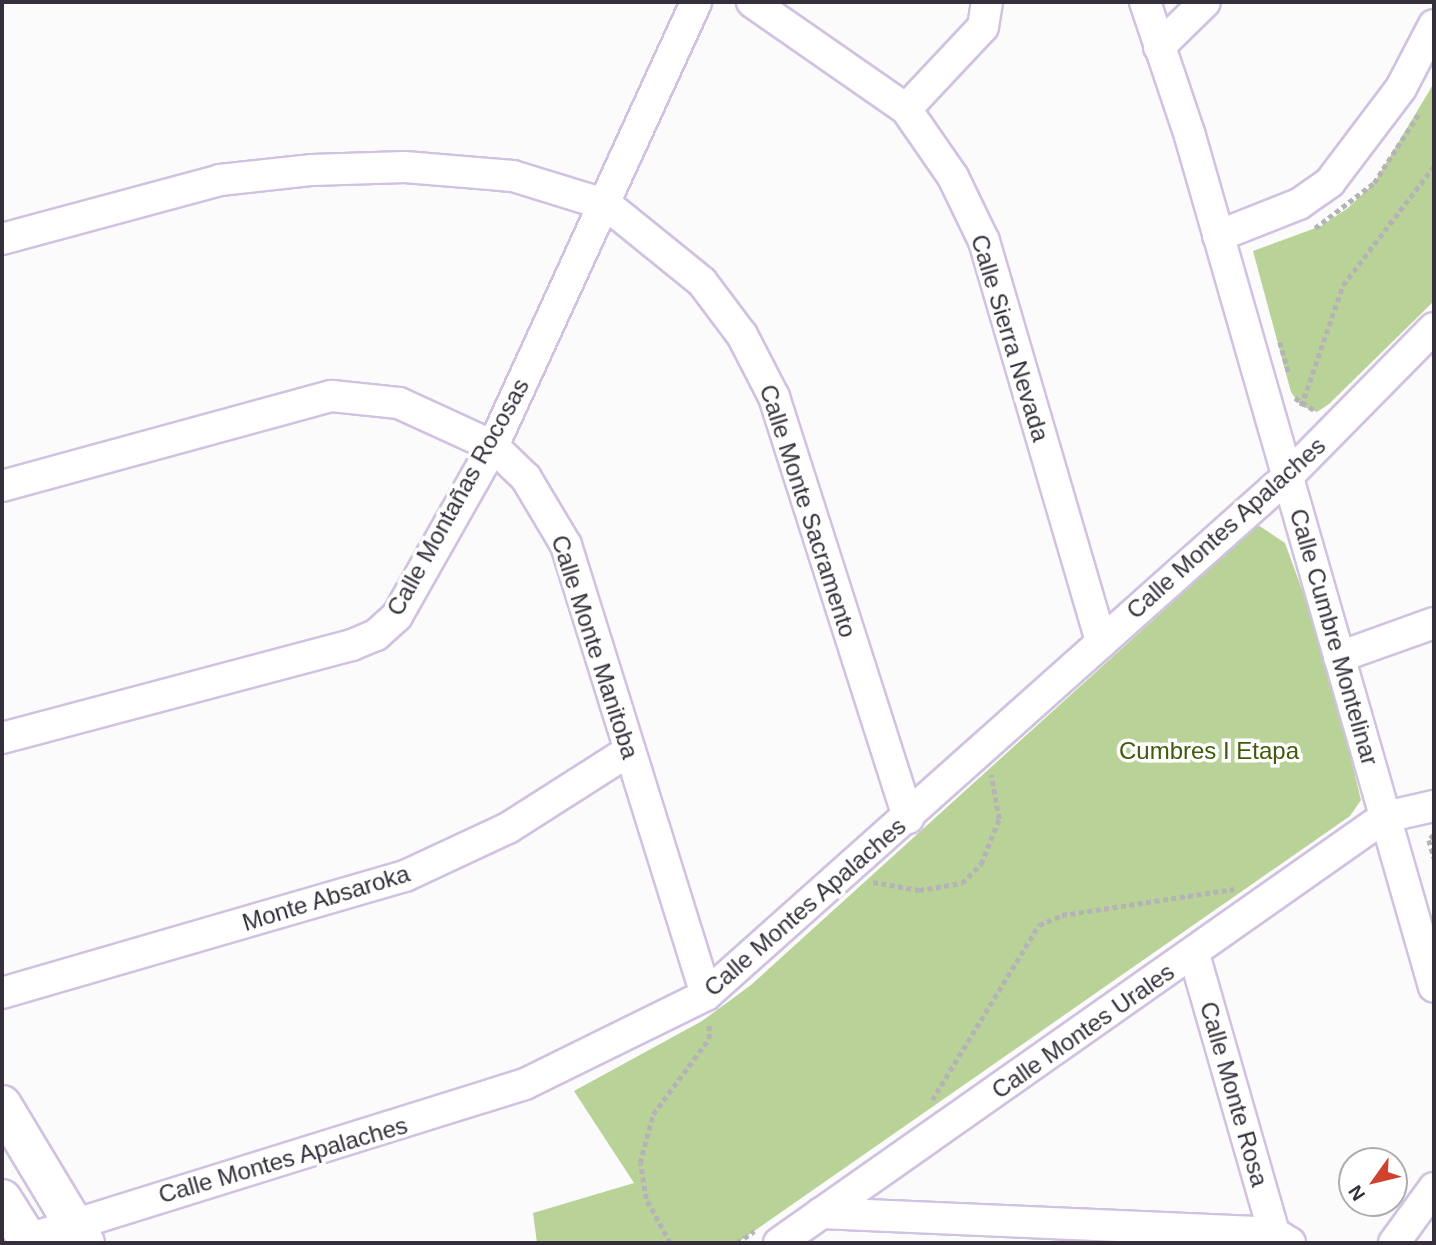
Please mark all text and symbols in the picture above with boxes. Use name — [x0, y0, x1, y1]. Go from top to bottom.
street label: Calle Sierra Nevada — [965, 231, 1055, 445]
street label: Calle Montañas Rocosas — [381, 373, 535, 621]
street label: Calle Monte Sacramento — [753, 381, 863, 641]
street label: Calle Montes Apalaches — [1120, 431, 1332, 625]
street label: Calle Cumbre Montelinar — [1284, 505, 1384, 769]
street label: Calle Monte Manitoba — [545, 532, 645, 762]
park label: Cumbres I Etapa — [1119, 737, 1299, 765]
street label: Calle Montes Apalaches — [698, 811, 912, 1003]
street label: Monte Absaroka — [238, 859, 414, 937]
street label: Calle Montes Urales — [986, 957, 1180, 1105]
street label: Calle Monte Rosa — [1194, 998, 1274, 1190]
street label: Calle Montes Apalaches — [155, 1110, 411, 1210]
north arrow — [1338, 1147, 1408, 1217]
text: N — [1344, 1181, 1369, 1204]

